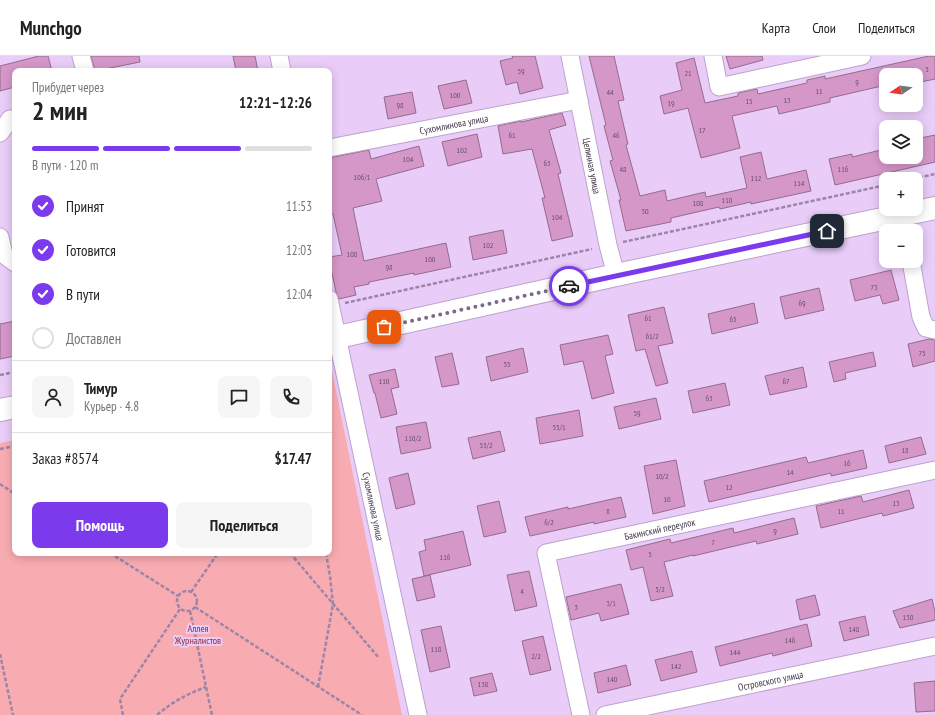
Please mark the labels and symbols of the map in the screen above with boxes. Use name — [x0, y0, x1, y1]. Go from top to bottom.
house number: 5 — [925, 64, 929, 74]
house number: 59 — [517, 66, 525, 76]
house number: 21 — [684, 68, 692, 78]
north arrow — [879, 68, 923, 112]
house number: 9 — [855, 77, 859, 87]
house number: 11 — [815, 86, 823, 96]
house number: 44 — [606, 87, 614, 97]
house number: 100 — [450, 90, 461, 100]
house number: 13 — [783, 95, 791, 105]
house number: 15 — [745, 96, 753, 106]
house number: 19 — [667, 98, 675, 108]
house number: 98 — [396, 100, 404, 110]
street label: Сухомлинова улица — [418, 112, 489, 137]
house number: 17 — [698, 125, 706, 135]
house number: 61 — [508, 130, 516, 140]
house number: 46 — [612, 130, 620, 140]
street label: Целинная улица — [580, 137, 604, 195]
house number: 102 — [457, 145, 468, 155]
house number: 104 — [403, 154, 414, 164]
house number: 63 — [543, 158, 551, 168]
house number: 48 — [619, 164, 627, 174]
house number: 116 — [838, 164, 849, 174]
house number: 106/1 — [354, 172, 371, 182]
house number: 112 — [751, 173, 762, 183]
house number: 114 — [794, 178, 805, 188]
house number: 110 — [722, 195, 733, 205]
house number: 108 — [693, 198, 704, 208]
house number: 50 — [641, 206, 649, 216]
house number: 104 — [552, 212, 563, 222]
pin — [810, 214, 844, 248]
house number: 102 — [483, 240, 494, 250]
house number: 108 — [347, 249, 358, 259]
house number: 100 — [425, 254, 436, 264]
house number: 98 — [385, 262, 393, 272]
courier — [549, 266, 589, 306]
house number: 73 — [870, 282, 878, 292]
house number: 69 — [798, 298, 806, 308]
pin — [367, 310, 401, 344]
house number: 61 — [644, 313, 652, 323]
house number: 65 — [729, 314, 737, 324]
house number: 61/2 — [645, 331, 659, 341]
house number: 75 — [918, 348, 926, 358]
house number: 55 — [503, 359, 511, 369]
house number: 110 — [379, 376, 390, 386]
house number: 67 — [782, 376, 790, 386]
house number: 63 — [705, 393, 713, 403]
house number: 59 — [633, 408, 641, 418]
house number: 55/1 — [552, 422, 566, 432]
house number: 110/2 — [405, 433, 422, 443]
house number: 53/2 — [479, 440, 493, 450]
house number: 18 — [901, 445, 909, 455]
house number: 16 — [843, 458, 851, 468]
house number: 14 — [786, 467, 794, 477]
street label: Сухомлинова улица — [359, 471, 386, 542]
house number: 10/2 — [655, 471, 669, 481]
house number: 12 — [725, 482, 733, 492]
house number: 10 — [663, 494, 671, 504]
house number: 13 — [892, 498, 900, 508]
house number: 8 — [606, 506, 610, 516]
house number: 11 — [837, 506, 845, 516]
street label: Бакинский переулок — [623, 515, 697, 543]
house number: 6/2 — [544, 517, 554, 527]
house number: 9 — [773, 526, 777, 536]
house number: 7 — [711, 537, 715, 547]
house number: 5 — [648, 549, 652, 559]
house number: 116 — [440, 552, 451, 562]
house number: 5/2 — [655, 584, 665, 594]
house number: 4 — [520, 586, 524, 596]
house number: 3/1 — [606, 598, 616, 608]
house number: 3 — [574, 602, 578, 612]
house number: 150 — [903, 612, 914, 622]
park label: Аллея Журналистов — [174, 622, 221, 647]
house number: 148 — [849, 624, 860, 634]
house number: 146 — [785, 635, 796, 645]
house number: 118 — [431, 644, 442, 654]
house number: 144 — [730, 647, 741, 657]
house number: 2/2 — [531, 651, 541, 661]
house number: 142 — [671, 661, 682, 671]
street label: Островского улица — [737, 668, 804, 694]
house number: 140 — [607, 674, 618, 684]
house number: 138 — [478, 679, 489, 689]

